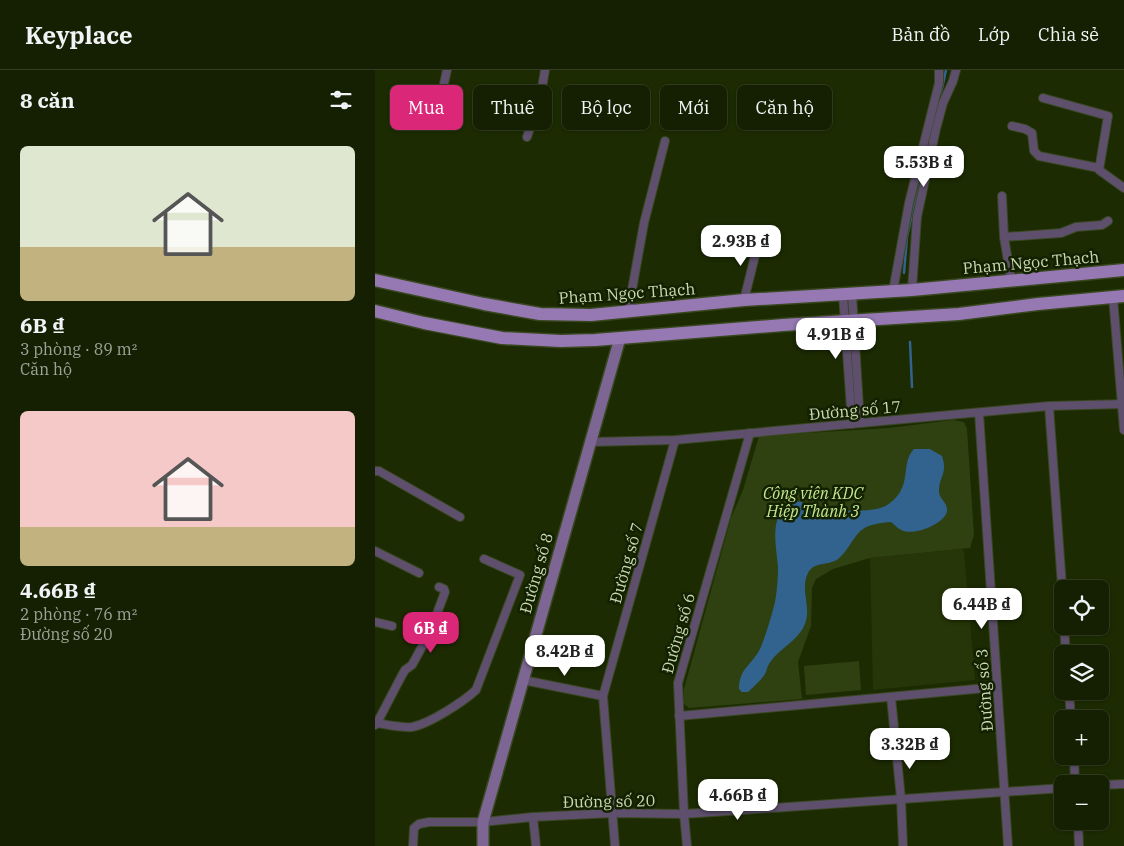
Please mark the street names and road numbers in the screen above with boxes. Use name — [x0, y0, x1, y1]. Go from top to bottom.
street label: Phạm Ngọc Thạch — [962, 246, 1100, 278]
street label: Phạm Ngọc Thạch — [558, 278, 696, 308]
street label: Đường số 17 — [808, 396, 902, 424]
street label: Đường số 7 — [605, 520, 647, 606]
street label: Đường số 8 — [515, 530, 557, 616]
street label: Đường số 6 — [657, 590, 699, 676]
street label: Đường số 3 — [971, 648, 997, 732]
street label: Đường số 20 — [563, 790, 655, 812]

